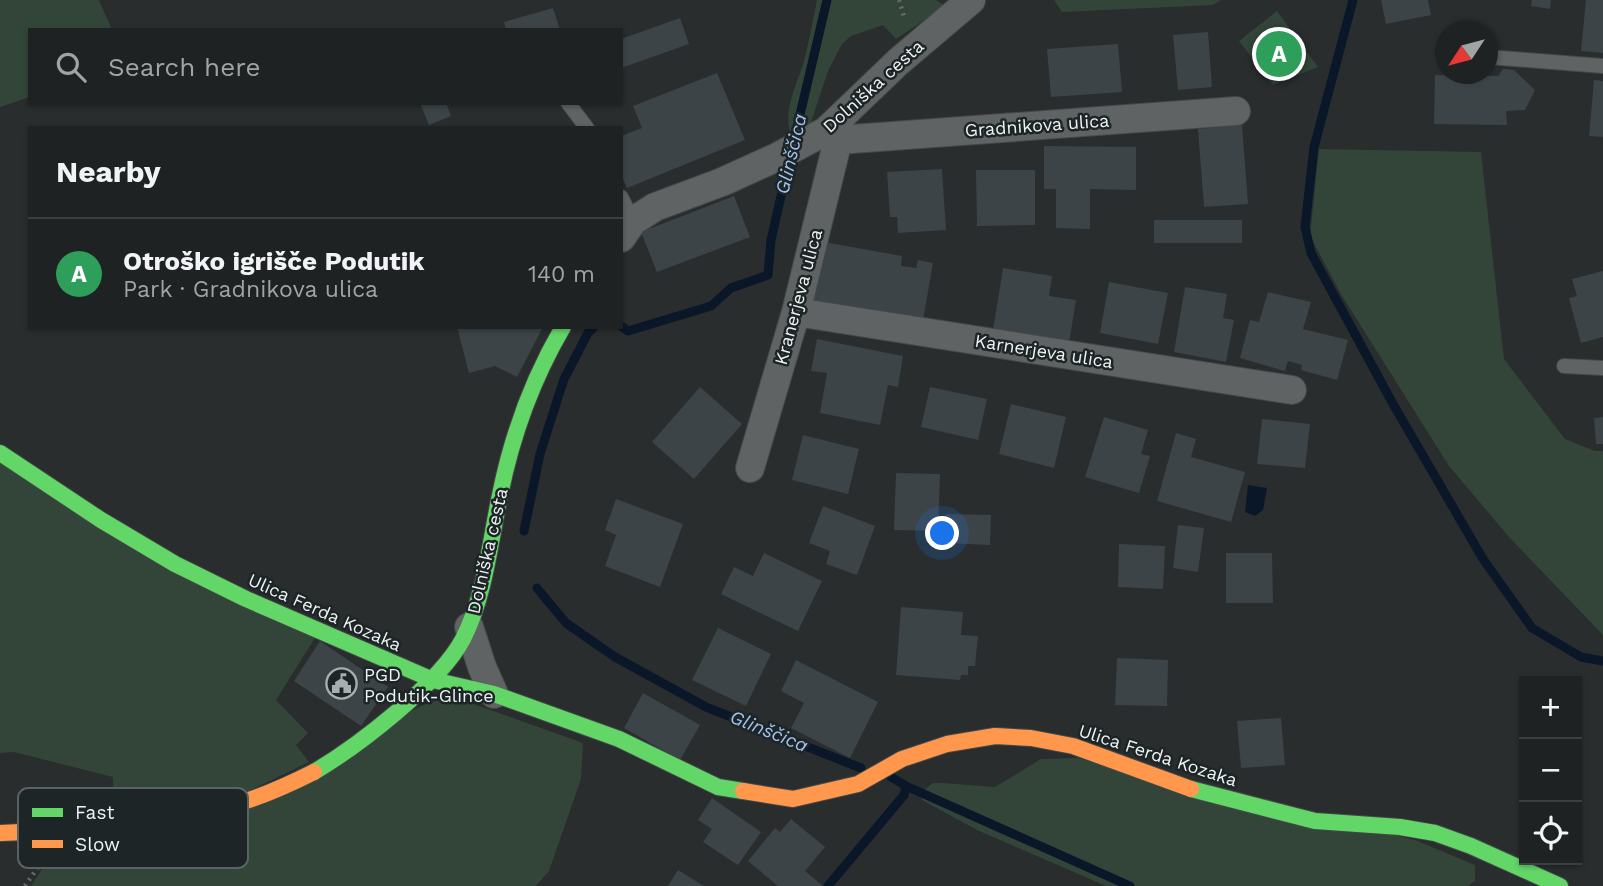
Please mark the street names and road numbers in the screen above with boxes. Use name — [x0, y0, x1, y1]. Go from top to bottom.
street label: Dolniška cesta — [818, 35, 928, 137]
street label: Gradnikova ulica — [964, 109, 1110, 141]
street label: Kranerjeva ulica — [770, 227, 826, 367]
street label: Karnerjeva ulica — [973, 330, 1115, 372]
street label: Dolniška cesta — [462, 486, 512, 616]
street label: Ulica Ferda Kozaka — [245, 569, 405, 655]
street label: Ulica Ferda Kozaka — [1076, 719, 1240, 791]

